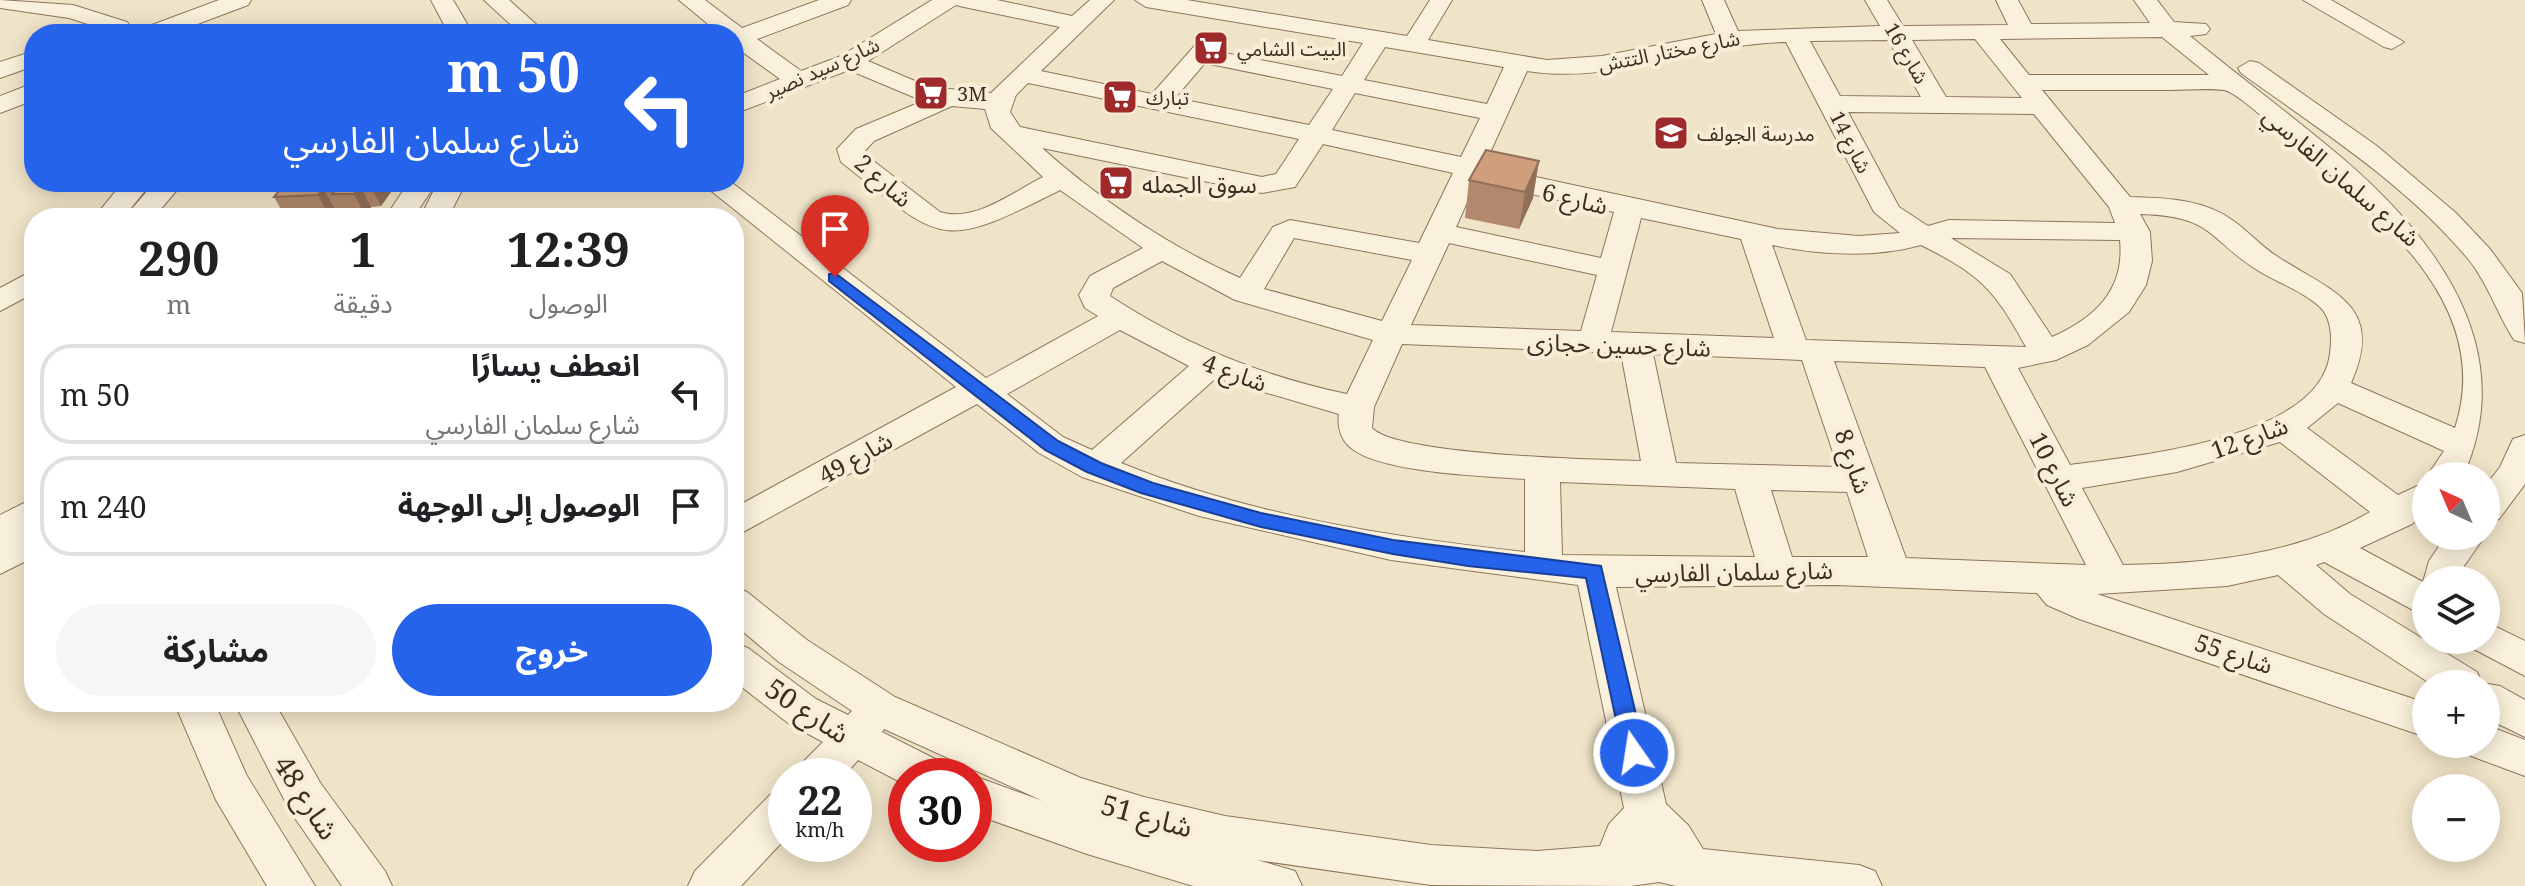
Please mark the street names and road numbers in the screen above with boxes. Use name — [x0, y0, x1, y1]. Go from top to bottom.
street label: شارع 16 — [1877, 17, 1935, 90]
street label: شارع مختار التتش — [1596, 24, 1742, 80]
street label: شارع سيد نصير — [759, 31, 884, 108]
street label: شارع سلمان الفارسي — [2254, 99, 2428, 256]
street label: شارع 14 — [1822, 106, 1878, 179]
street label: شارع 2 — [847, 146, 920, 216]
street label: شارع 6 — [1538, 174, 1611, 224]
street label: شارع حسين حجازى — [1527, 324, 1711, 366]
street label: شارع 4 — [1197, 345, 1272, 401]
street label: شارع 12 — [2206, 408, 2293, 468]
street label: شارع 49 — [812, 423, 899, 493]
street label: شارع 8 — [1826, 424, 1880, 498]
street label: شارع 10 — [2020, 426, 2088, 513]
street label: شارع سلمان الفارسي — [1635, 553, 1833, 593]
street label: شارع 55 — [2190, 625, 2277, 683]
street label: شارع 50 — [757, 669, 857, 754]
street label: شارع 48 — [263, 748, 348, 848]
street label: شارع 51 — [1096, 785, 1197, 848]

